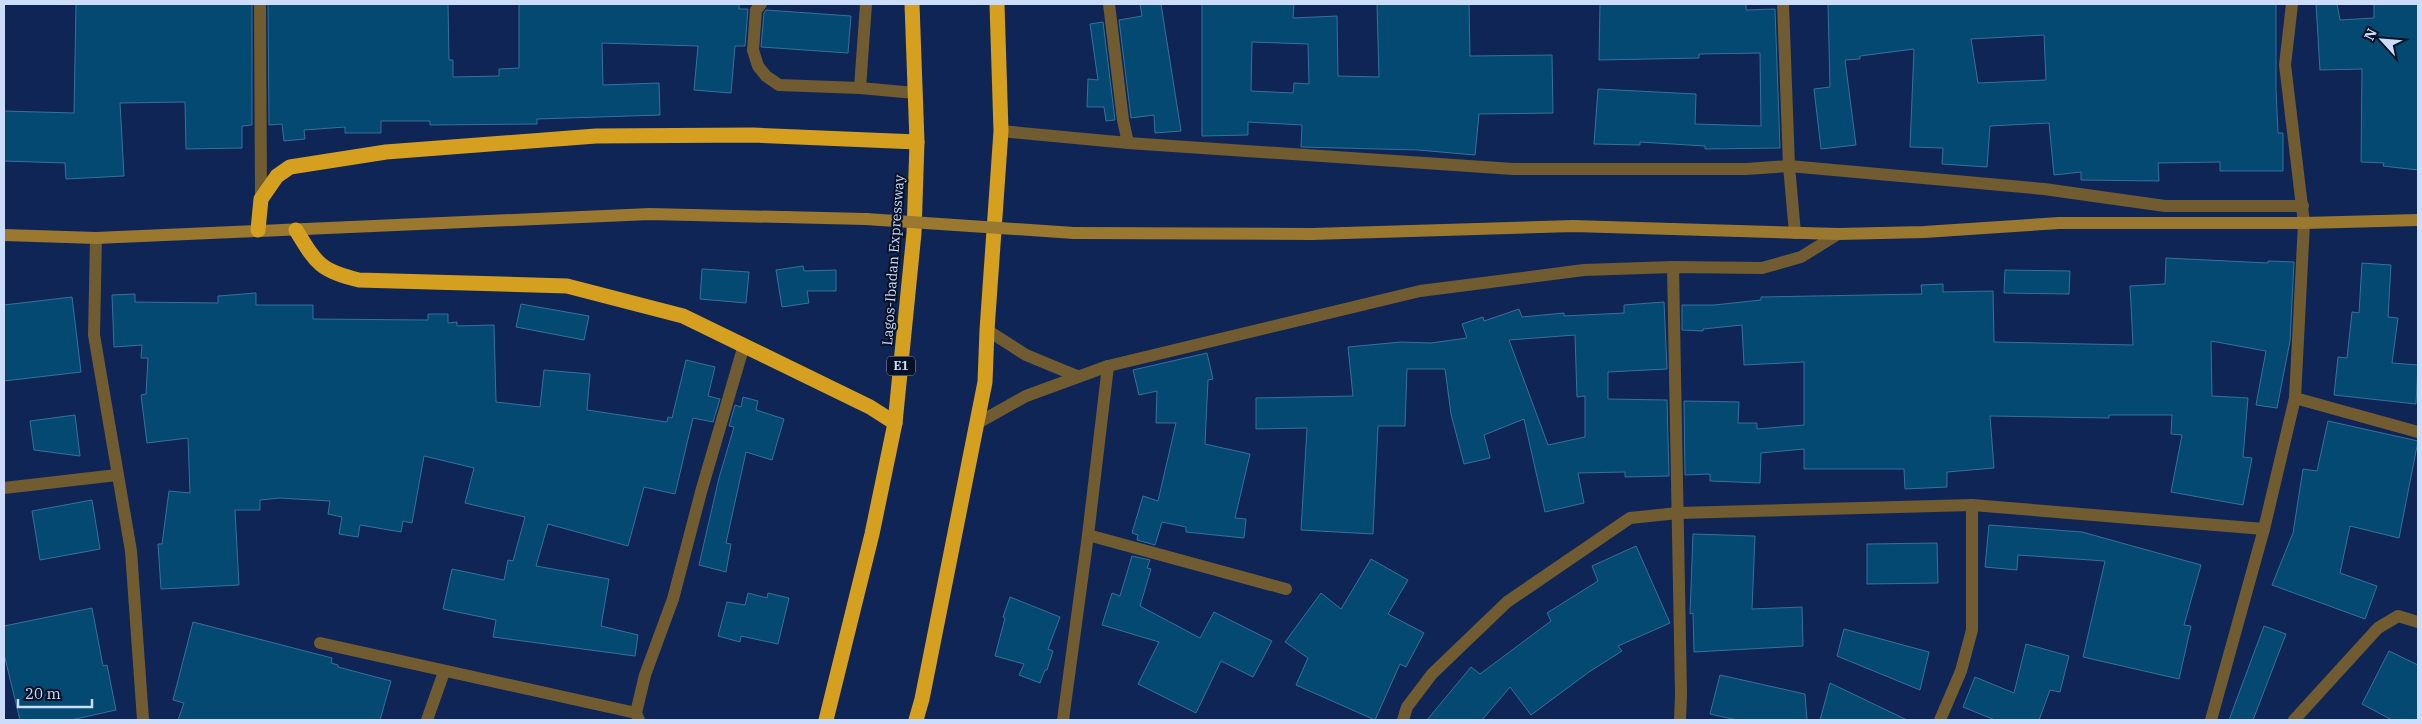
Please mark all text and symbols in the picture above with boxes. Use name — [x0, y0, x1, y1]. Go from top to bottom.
north arrow — [2357, 15, 2407, 65]
text: N — [2360, 25, 2381, 43]
street label: Lagos-Ibadan Expressway — [878, 173, 908, 346]
road number: E1 — [887, 356, 915, 376]
scale bar — [18, 676, 91, 708]
text: 20 m — [25, 684, 61, 703]

